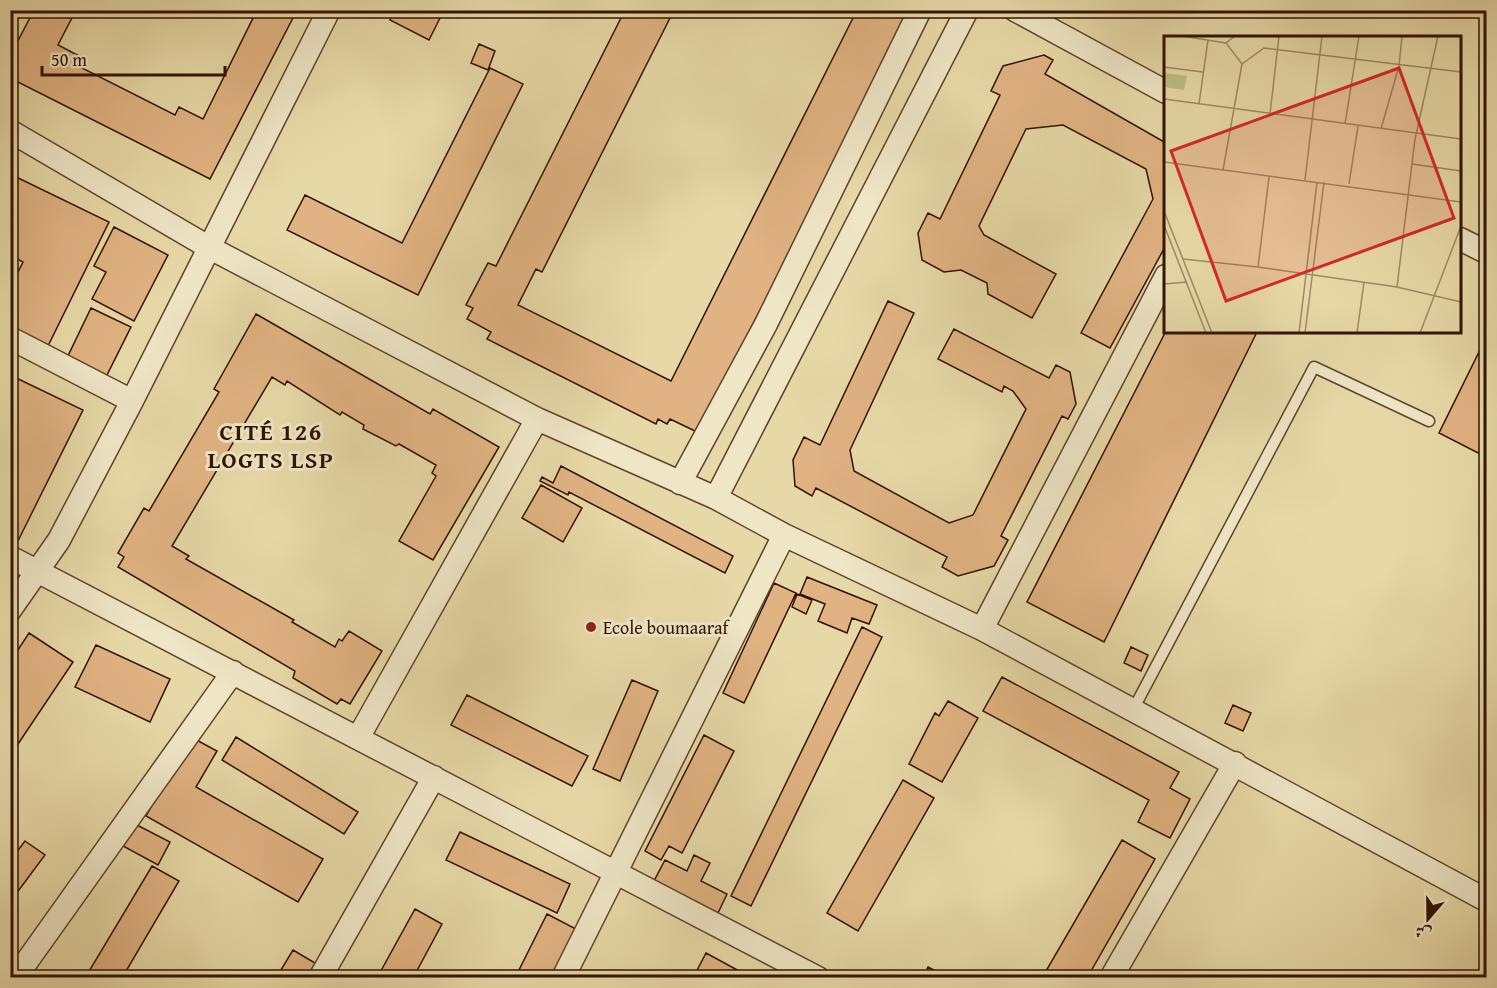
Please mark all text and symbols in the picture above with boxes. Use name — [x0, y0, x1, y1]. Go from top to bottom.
inset map — [1164, 36, 1461, 333]
scale bar — [42, 39, 225, 77]
text: 50 m — [51, 46, 87, 73]
district label: CITÉ 126 LOGTS LSP — [208, 414, 334, 477]
place label: Ecole boumaaraf — [603, 614, 730, 641]
marker: Ecole boumaaraf — [584, 620, 598, 634]
north arrow — [1398, 889, 1458, 949]
text: ش — [1411, 919, 1434, 947]

